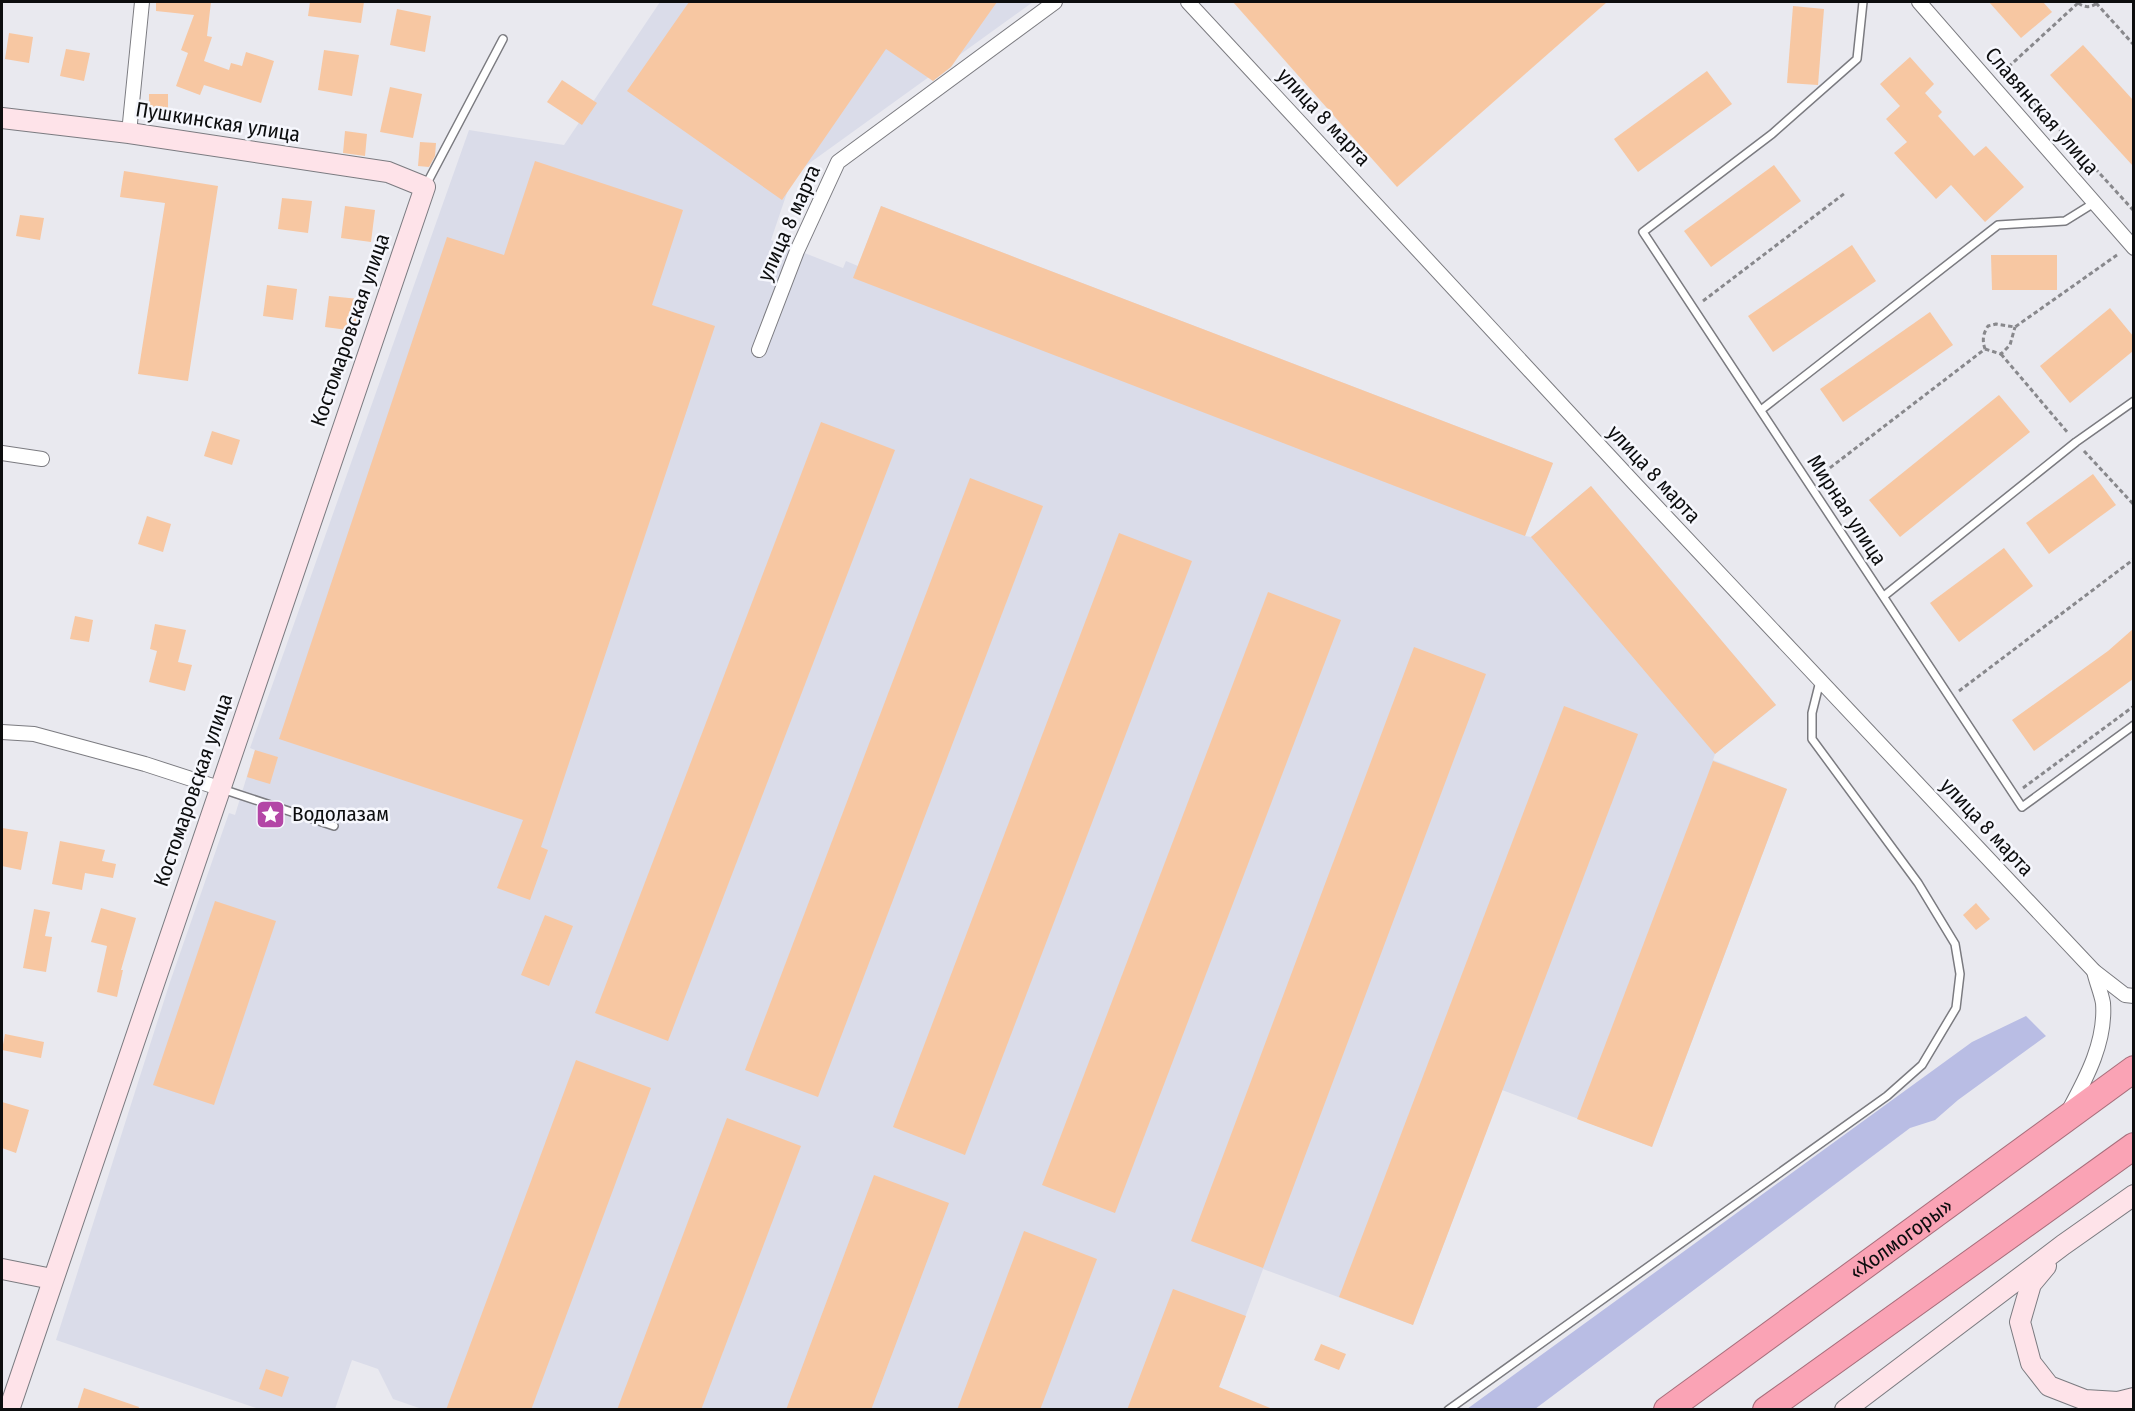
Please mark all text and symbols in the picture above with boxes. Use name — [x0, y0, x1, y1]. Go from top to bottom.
street label: Славянская улица — [1979, 42, 2105, 180]
street label: улица 8 марта — [1272, 62, 1376, 172]
street label: Пушкинская улица — [134, 96, 302, 148]
street label: улица 8 марта — [752, 161, 826, 285]
street label: Костомаровская улица — [305, 230, 395, 430]
street label: улица 8 марта — [1602, 419, 1706, 529]
street label: Мирная улица — [1802, 450, 1892, 570]
street label: Костомаровская улица — [148, 690, 238, 890]
street label: улица 8 марта — [1935, 772, 2039, 882]
place icon: Водолазам — [255, 798, 287, 830]
place label: Водолазам — [292, 801, 389, 827]
street label: «Холмогоры» — [1844, 1193, 1958, 1285]

